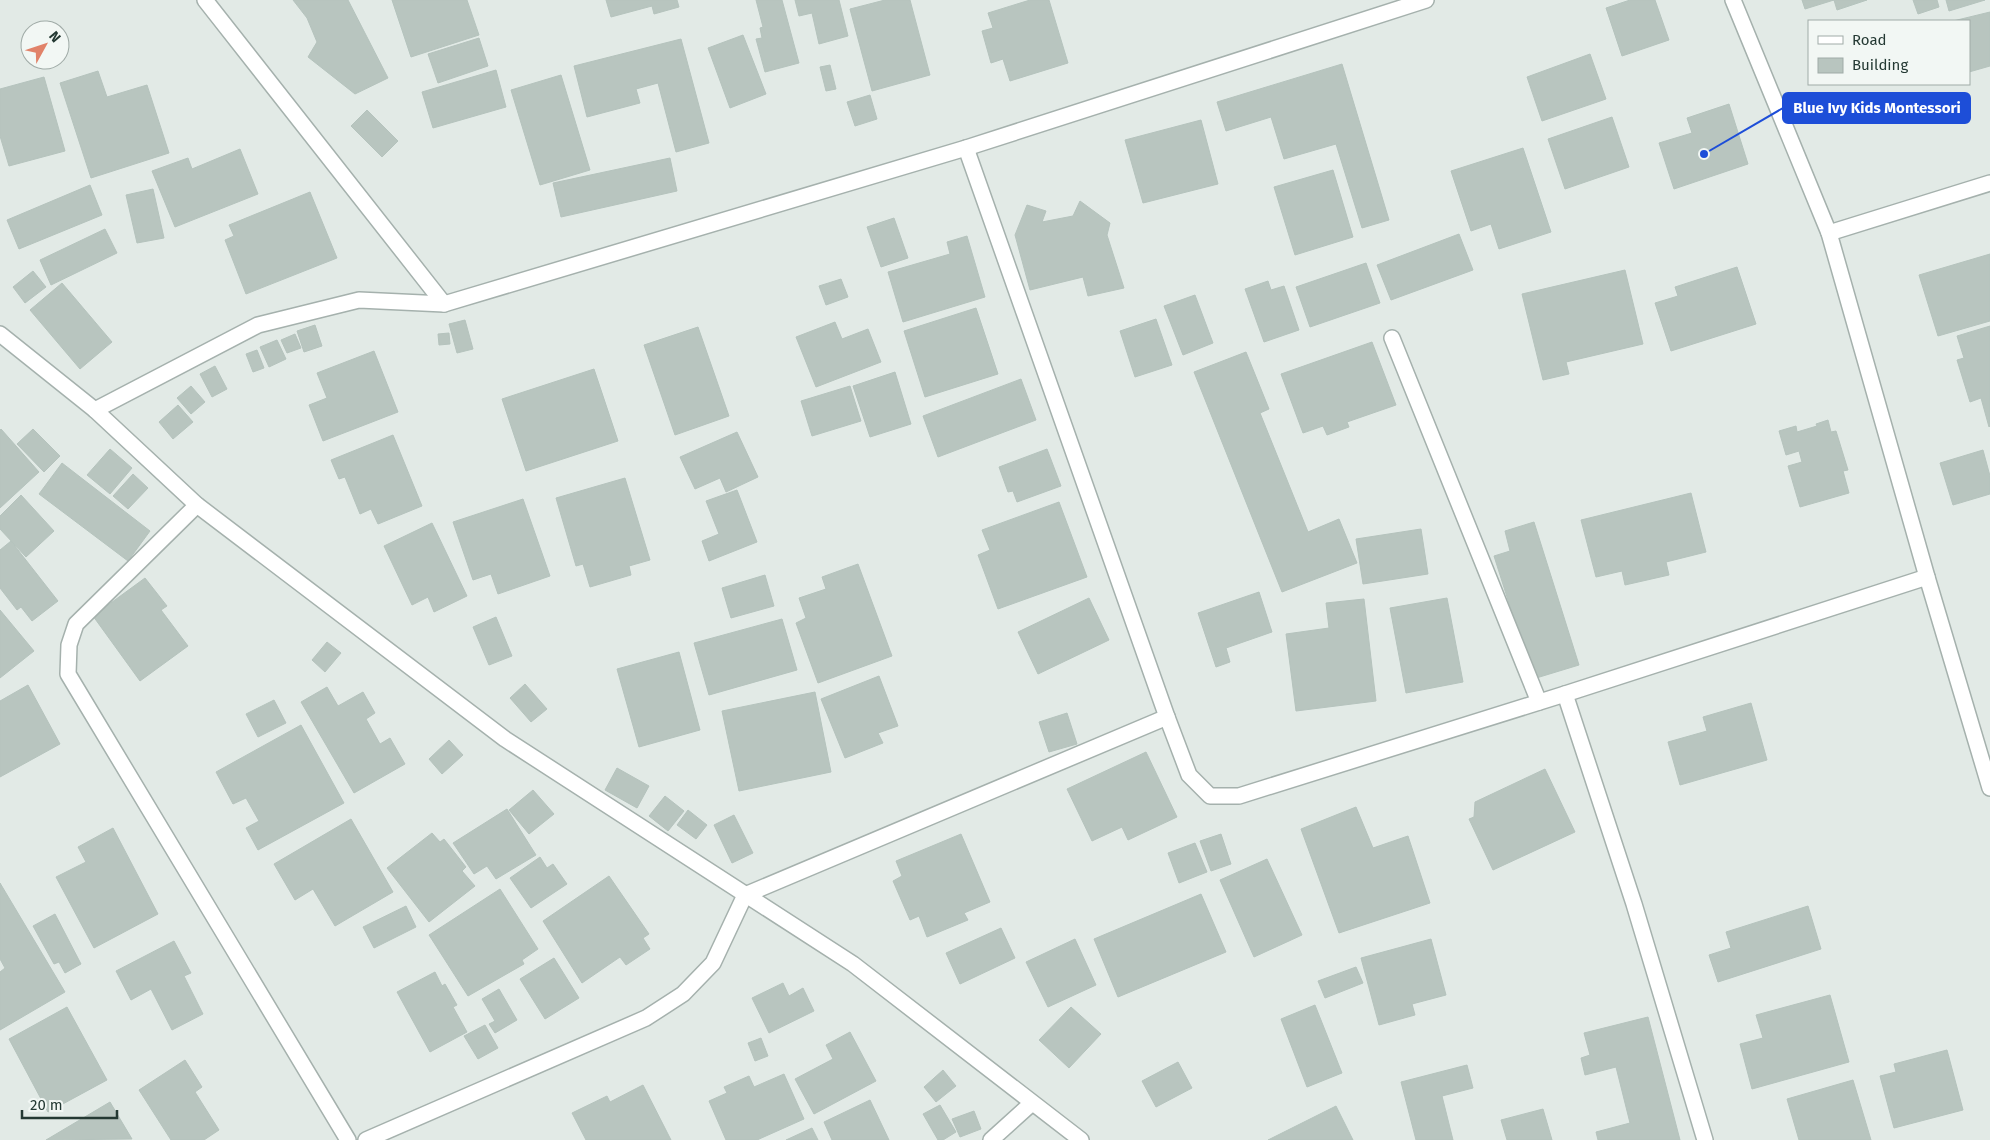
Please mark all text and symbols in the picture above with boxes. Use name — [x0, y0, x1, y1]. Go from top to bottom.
north arrow — [20, 20, 70, 70]
legend — [1808, 20, 1970, 85]
text: N — [45, 28, 64, 46]
text: Road — [1852, 31, 1887, 49]
text: Building — [1852, 56, 1908, 74]
callout: Blue Ivy Kids Montessori — [1783, 93, 1970, 123]
text: Blue Ivy Kids Montessori — [1793, 99, 1961, 117]
scale bar — [22, 1088, 118, 1120]
text: 20 m — [30, 1096, 63, 1114]

